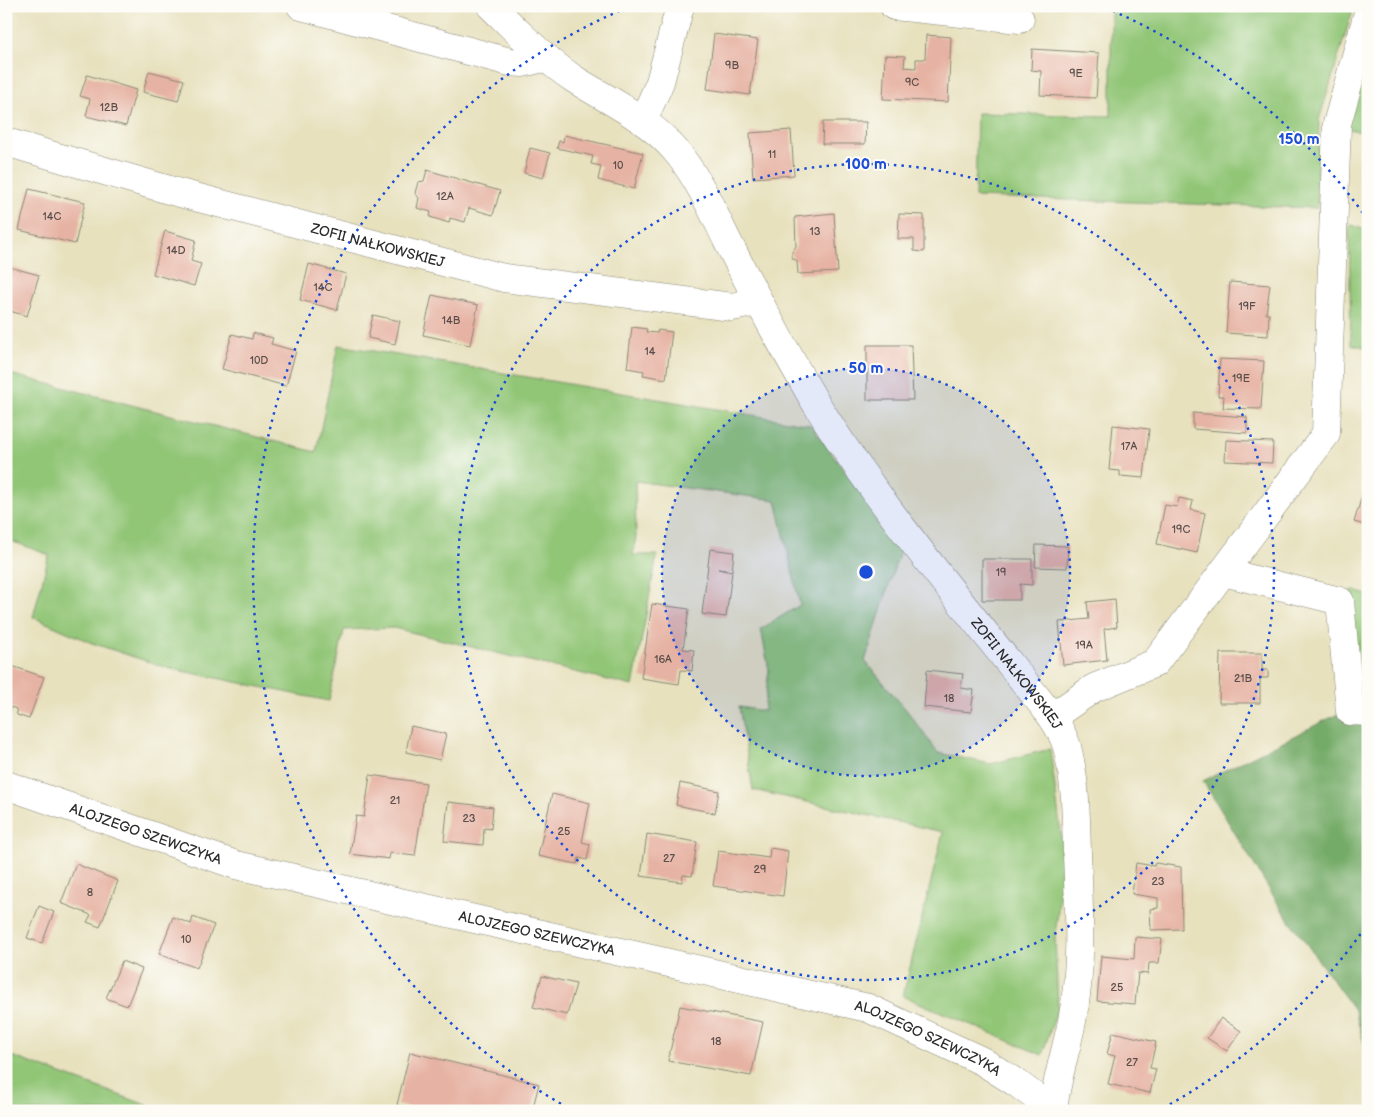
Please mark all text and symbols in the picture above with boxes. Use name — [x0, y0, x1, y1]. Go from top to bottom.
house number: 9B — [725, 59, 739, 72]
house number: 9E — [1069, 67, 1083, 80]
house number: 9C — [905, 76, 919, 89]
house number: 12B — [100, 101, 119, 114]
text: 150 m — [1278, 130, 1320, 149]
house number: 11 — [768, 148, 776, 161]
text: 100 m — [845, 155, 887, 174]
house number: 10 — [613, 159, 624, 172]
house number: 12A — [436, 190, 454, 203]
house number: 14C — [43, 210, 62, 223]
street label: ZOFII NAŁKOWSKIEJ — [308, 219, 447, 271]
house number: 13 — [809, 225, 821, 238]
house number: 14D — [167, 244, 186, 257]
house number: 14C — [314, 281, 333, 294]
house number: 19F — [1238, 300, 1256, 313]
house number: 14B — [442, 314, 461, 327]
house number: 14 — [645, 345, 656, 358]
house number: 10D — [250, 354, 268, 367]
text: 50 m — [849, 359, 884, 378]
house number: 19E — [1232, 372, 1250, 385]
house number: 17A — [1121, 440, 1137, 453]
house number: 19C — [1172, 523, 1190, 536]
centre of rings — [857, 563, 875, 581]
house number: 19 — [996, 566, 1006, 579]
street label: ZOFII NAŁKOWSKIEJ — [967, 614, 1066, 733]
house number: 19A — [1075, 639, 1093, 652]
house number: 16A — [654, 653, 672, 666]
house number: 21B — [1234, 672, 1253, 685]
house number: 18 — [944, 692, 954, 705]
house number: 21 — [390, 794, 400, 807]
street label: ALOJZEGO SZEWCZYKA — [68, 799, 224, 868]
house number: 23 — [462, 812, 476, 825]
house number: 25 — [558, 825, 570, 838]
house number: 27 — [663, 852, 676, 865]
house number: 29 — [754, 863, 766, 876]
house number: 23 — [1151, 875, 1165, 888]
house number: 8 — [87, 886, 93, 899]
street label: ALOJZEGO SZEWCZYKA — [457, 907, 617, 959]
house number: 10 — [181, 933, 192, 946]
house number: 25 — [1111, 981, 1123, 994]
street label: ALOJZEGO SZEWCZYKA — [853, 997, 1004, 1079]
house number: 18 — [711, 1035, 721, 1048]
house number: 27 — [1126, 1056, 1139, 1069]

